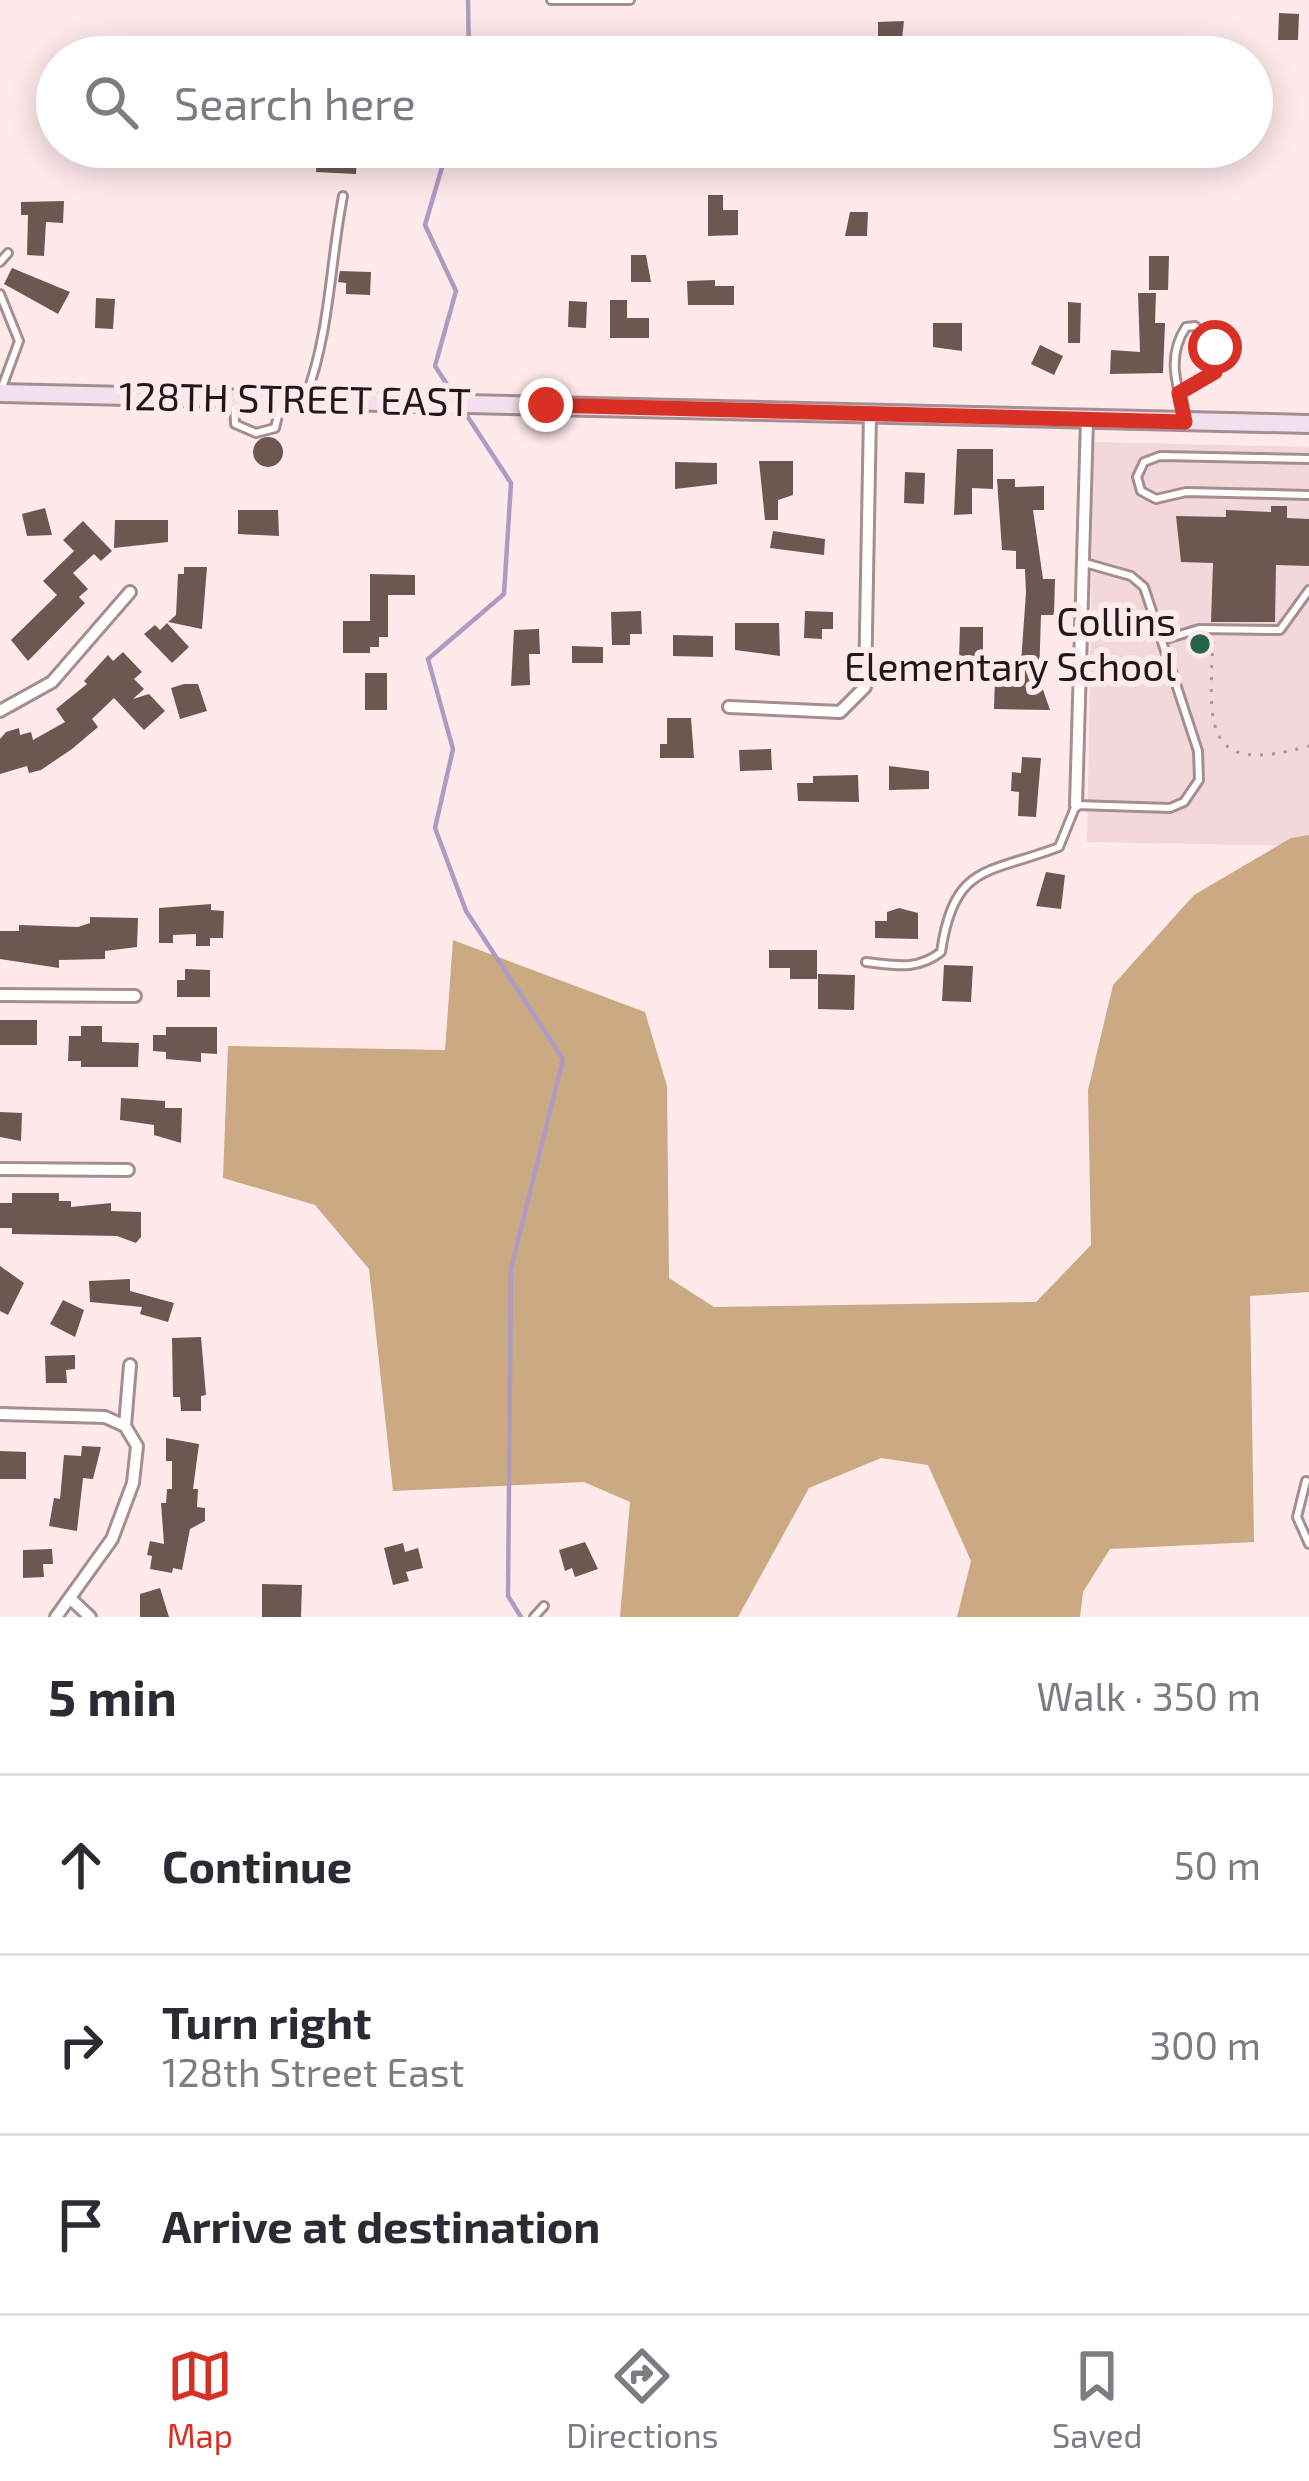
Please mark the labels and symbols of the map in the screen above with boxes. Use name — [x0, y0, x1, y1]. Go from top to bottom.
route start — [1188, 320, 1242, 374]
street label: 128TH STREET EAST — [119, 371, 471, 424]
route end — [519, 378, 573, 432]
place label: Collins Elementary School — [844, 597, 1176, 689]
marker: Collins Elementary School — [1187, 631, 1213, 657]

